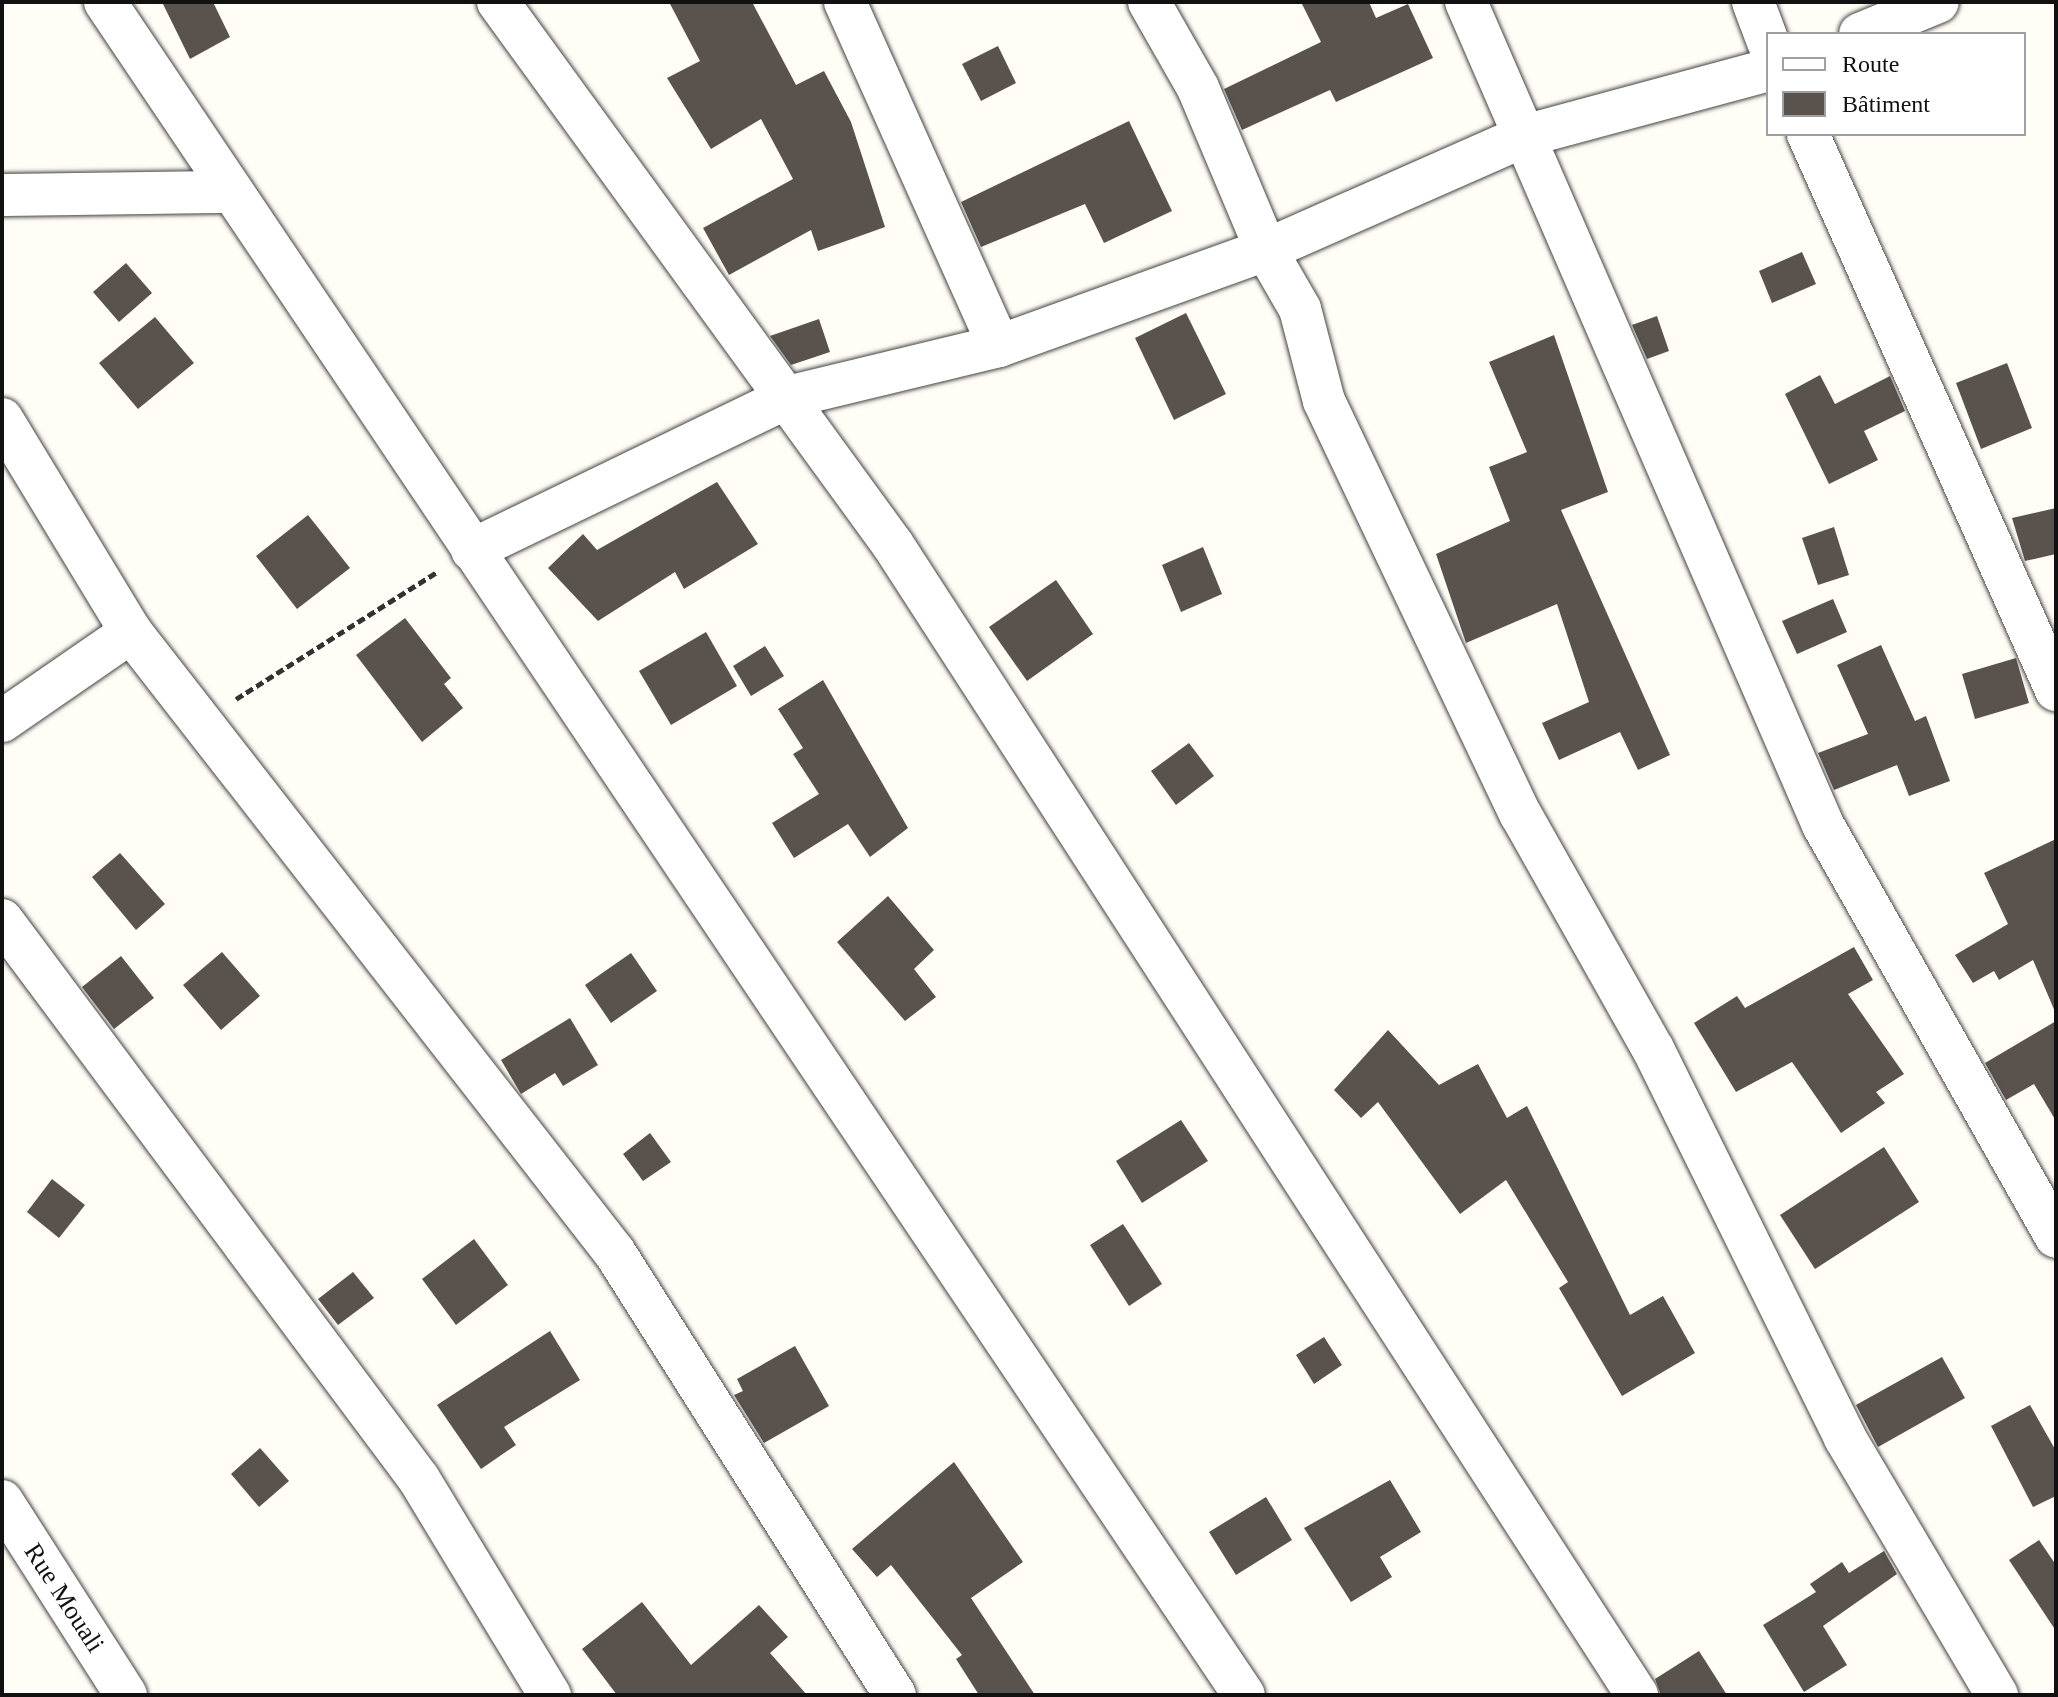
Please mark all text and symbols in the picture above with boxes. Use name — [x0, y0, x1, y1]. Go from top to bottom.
legend — [1766, 32, 2026, 136]
text: Route — [1842, 51, 1899, 77]
text: Bâtiment — [1842, 91, 1930, 117]
street label: Rue Mouali — [17, 1538, 111, 1658]

